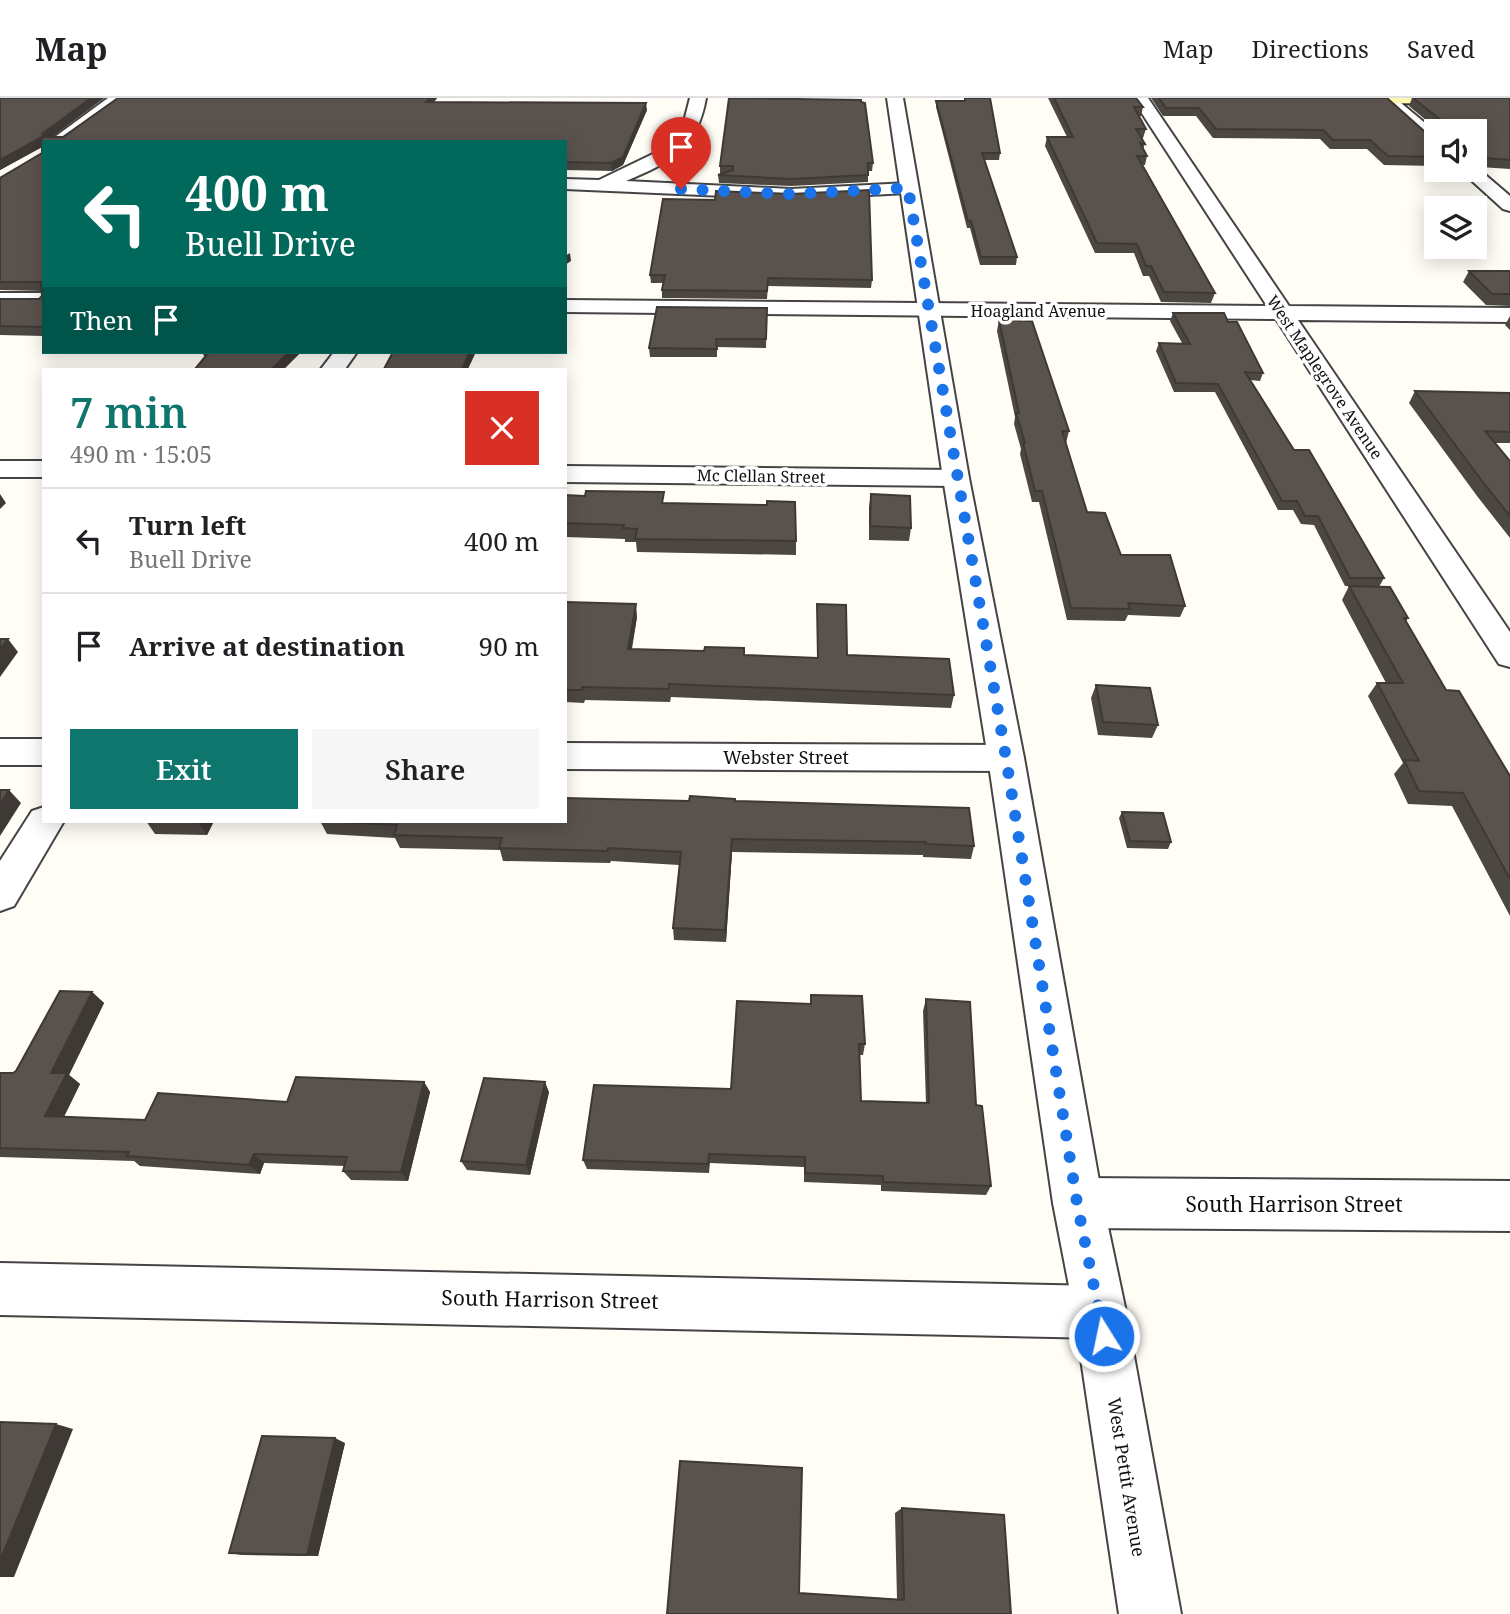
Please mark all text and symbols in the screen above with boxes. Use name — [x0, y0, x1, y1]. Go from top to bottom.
text: Map — [35, 26, 108, 71]
text: Map — [1163, 32, 1214, 65]
text: Directions — [1252, 32, 1369, 65]
text: Saved — [1407, 32, 1475, 65]
pin — [651, 117, 711, 189]
map controls — [1424, 119, 1487, 259]
button: sound — [1424, 119, 1487, 182]
icon: arrive — [662, 128, 700, 166]
text: 400 m — [185, 159, 329, 225]
icon: left — [70, 168, 161, 259]
button: layers — [1424, 196, 1487, 259]
text: Buell Drive — [185, 222, 356, 265]
street label: West Maplegrove Avenue — [1262, 291, 1388, 463]
street label: Hoagland Avenue — [971, 300, 1106, 322]
icon: arrive — [147, 301, 185, 339]
text: Then — [70, 302, 133, 338]
text: 7 min — [70, 383, 187, 440]
button: close — [465, 391, 539, 465]
text: 490 m · 15:05 — [70, 438, 212, 470]
street label: Mc Clellan Street — [697, 464, 826, 488]
text: Turn left — [129, 507, 246, 543]
icon: left — [70, 522, 108, 560]
text: 400 m — [464, 523, 539, 559]
text: Buell Drive — [129, 543, 252, 575]
icon: arrive — [70, 627, 108, 665]
text: Arrive at destination — [129, 628, 405, 664]
text: 90 m — [479, 628, 539, 664]
button: Exit — [70, 729, 298, 809]
button: Share — [312, 729, 539, 809]
street label: Webster Street — [723, 745, 849, 769]
street label: South Harrison Street — [1185, 1190, 1403, 1218]
street label: South Harrison Street — [441, 1283, 659, 1315]
position arrow — [1067, 1299, 1141, 1373]
street label: West Pettit Avenue — [1103, 1396, 1151, 1558]

